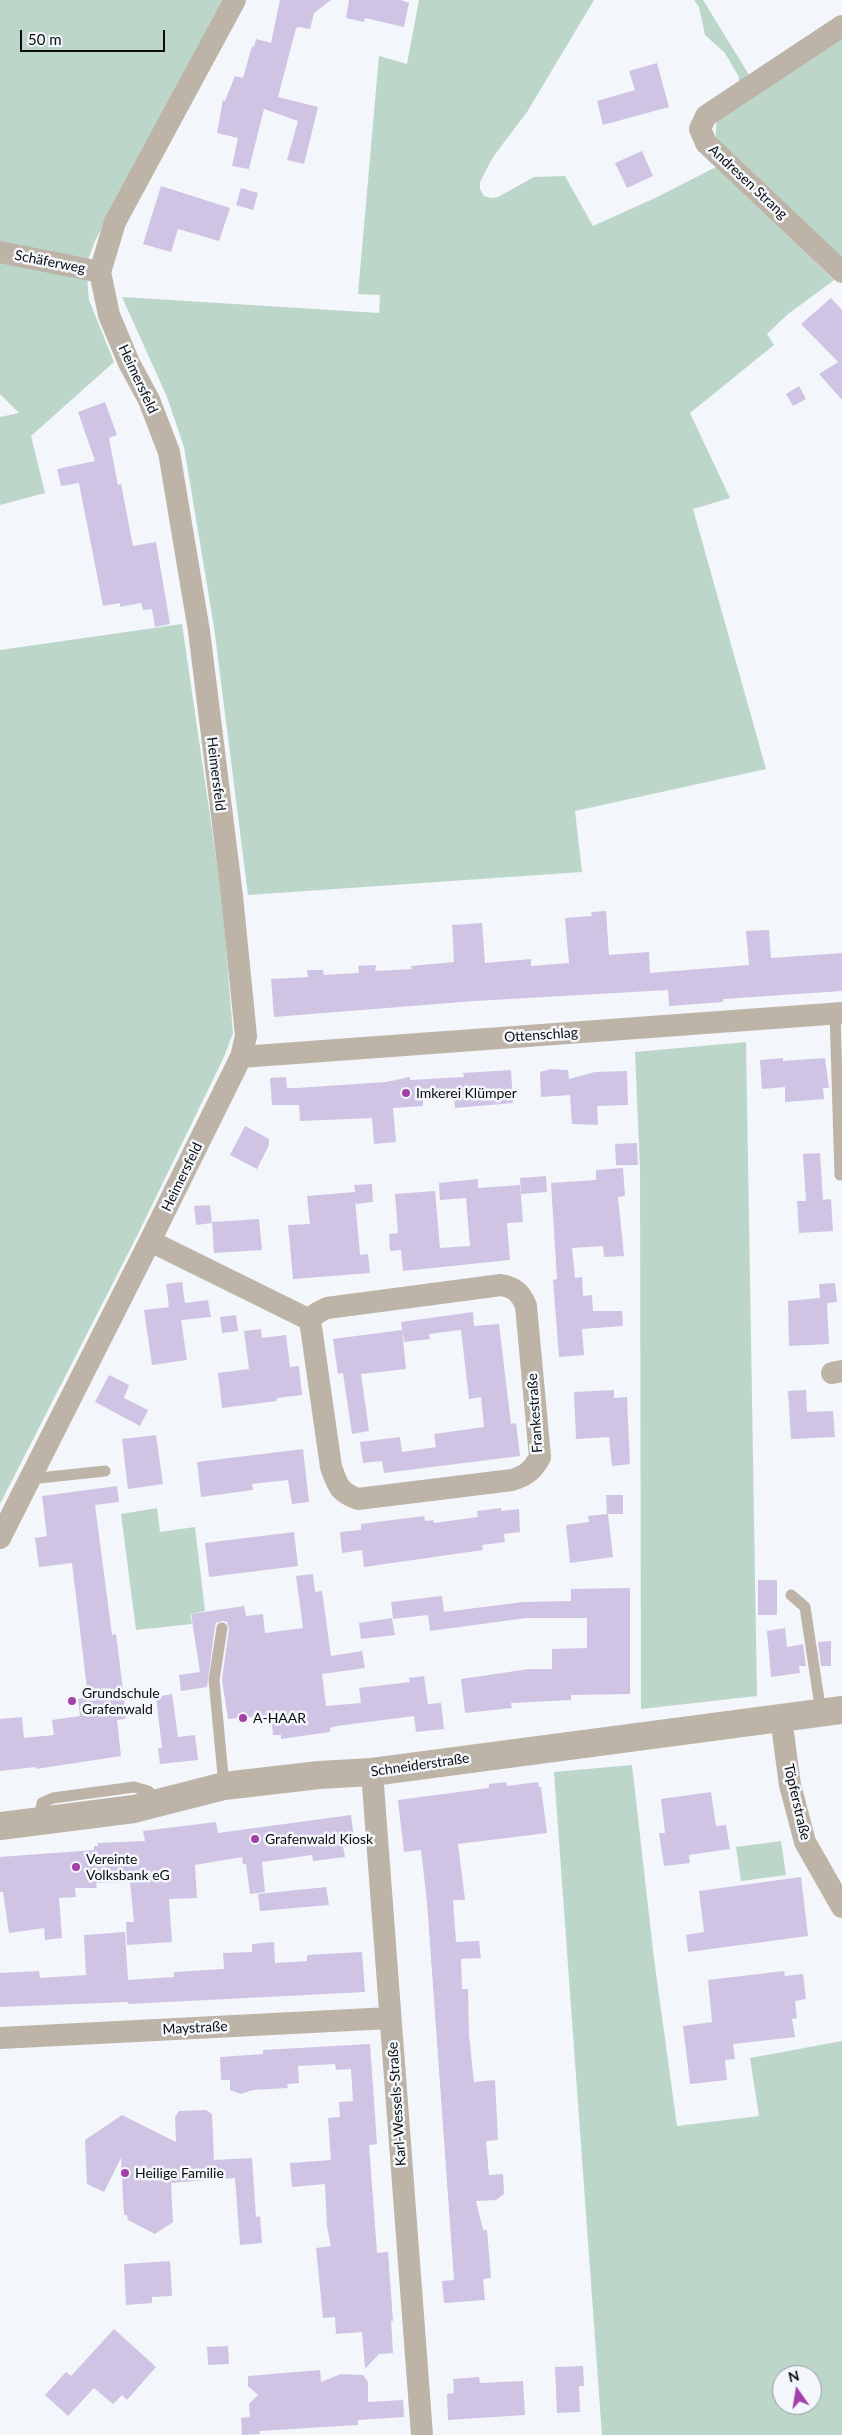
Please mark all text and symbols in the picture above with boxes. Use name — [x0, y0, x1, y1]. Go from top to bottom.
scale bar — [22, 20, 168, 52]
text: 50 m — [28, 30, 62, 48]
street label: Andresen Strang — [705, 141, 791, 223]
street label: Schäferweg — [13, 247, 87, 277]
street label: Heimersfeld — [115, 342, 161, 416]
street label: Heimersfeld — [203, 736, 229, 812]
street label: Ottenschlag — [503, 1024, 579, 1046]
place label: Imkerei Klümper — [416, 1085, 517, 1101]
marker: Imkerei Klümper — [400, 1087, 412, 1099]
street label: Heimersfeld — [158, 1140, 206, 1214]
street label: Frankestraße — [524, 1373, 546, 1453]
place label: Grundschule Grafenwald — [82, 1685, 160, 1718]
marker: Grundschule Grafenwald — [66, 1695, 78, 1707]
place label: A-HAAR — [253, 1710, 306, 1726]
marker: A-HAAR — [237, 1712, 249, 1724]
street label: Schneiderstraße — [370, 1750, 470, 1780]
street label: Töpferstraße — [780, 1762, 814, 1842]
place label: Grafenwald Kiosk — [265, 1831, 373, 1847]
marker: Grafenwald Kiosk — [249, 1833, 261, 1845]
place label: Vereinte Volksbank eG — [86, 1851, 170, 1884]
marker: Vereinte Volksbank eG — [70, 1861, 82, 1873]
street label: Maystraße — [162, 2018, 228, 2038]
street label: Karl-Wessels-Straße — [384, 2041, 410, 2167]
place label: Heilige Familie — [135, 2165, 224, 2181]
marker: Heilige Familie — [119, 2167, 131, 2179]
north arrow — [772, 2365, 822, 2415]
text: N — [787, 2366, 801, 2385]

